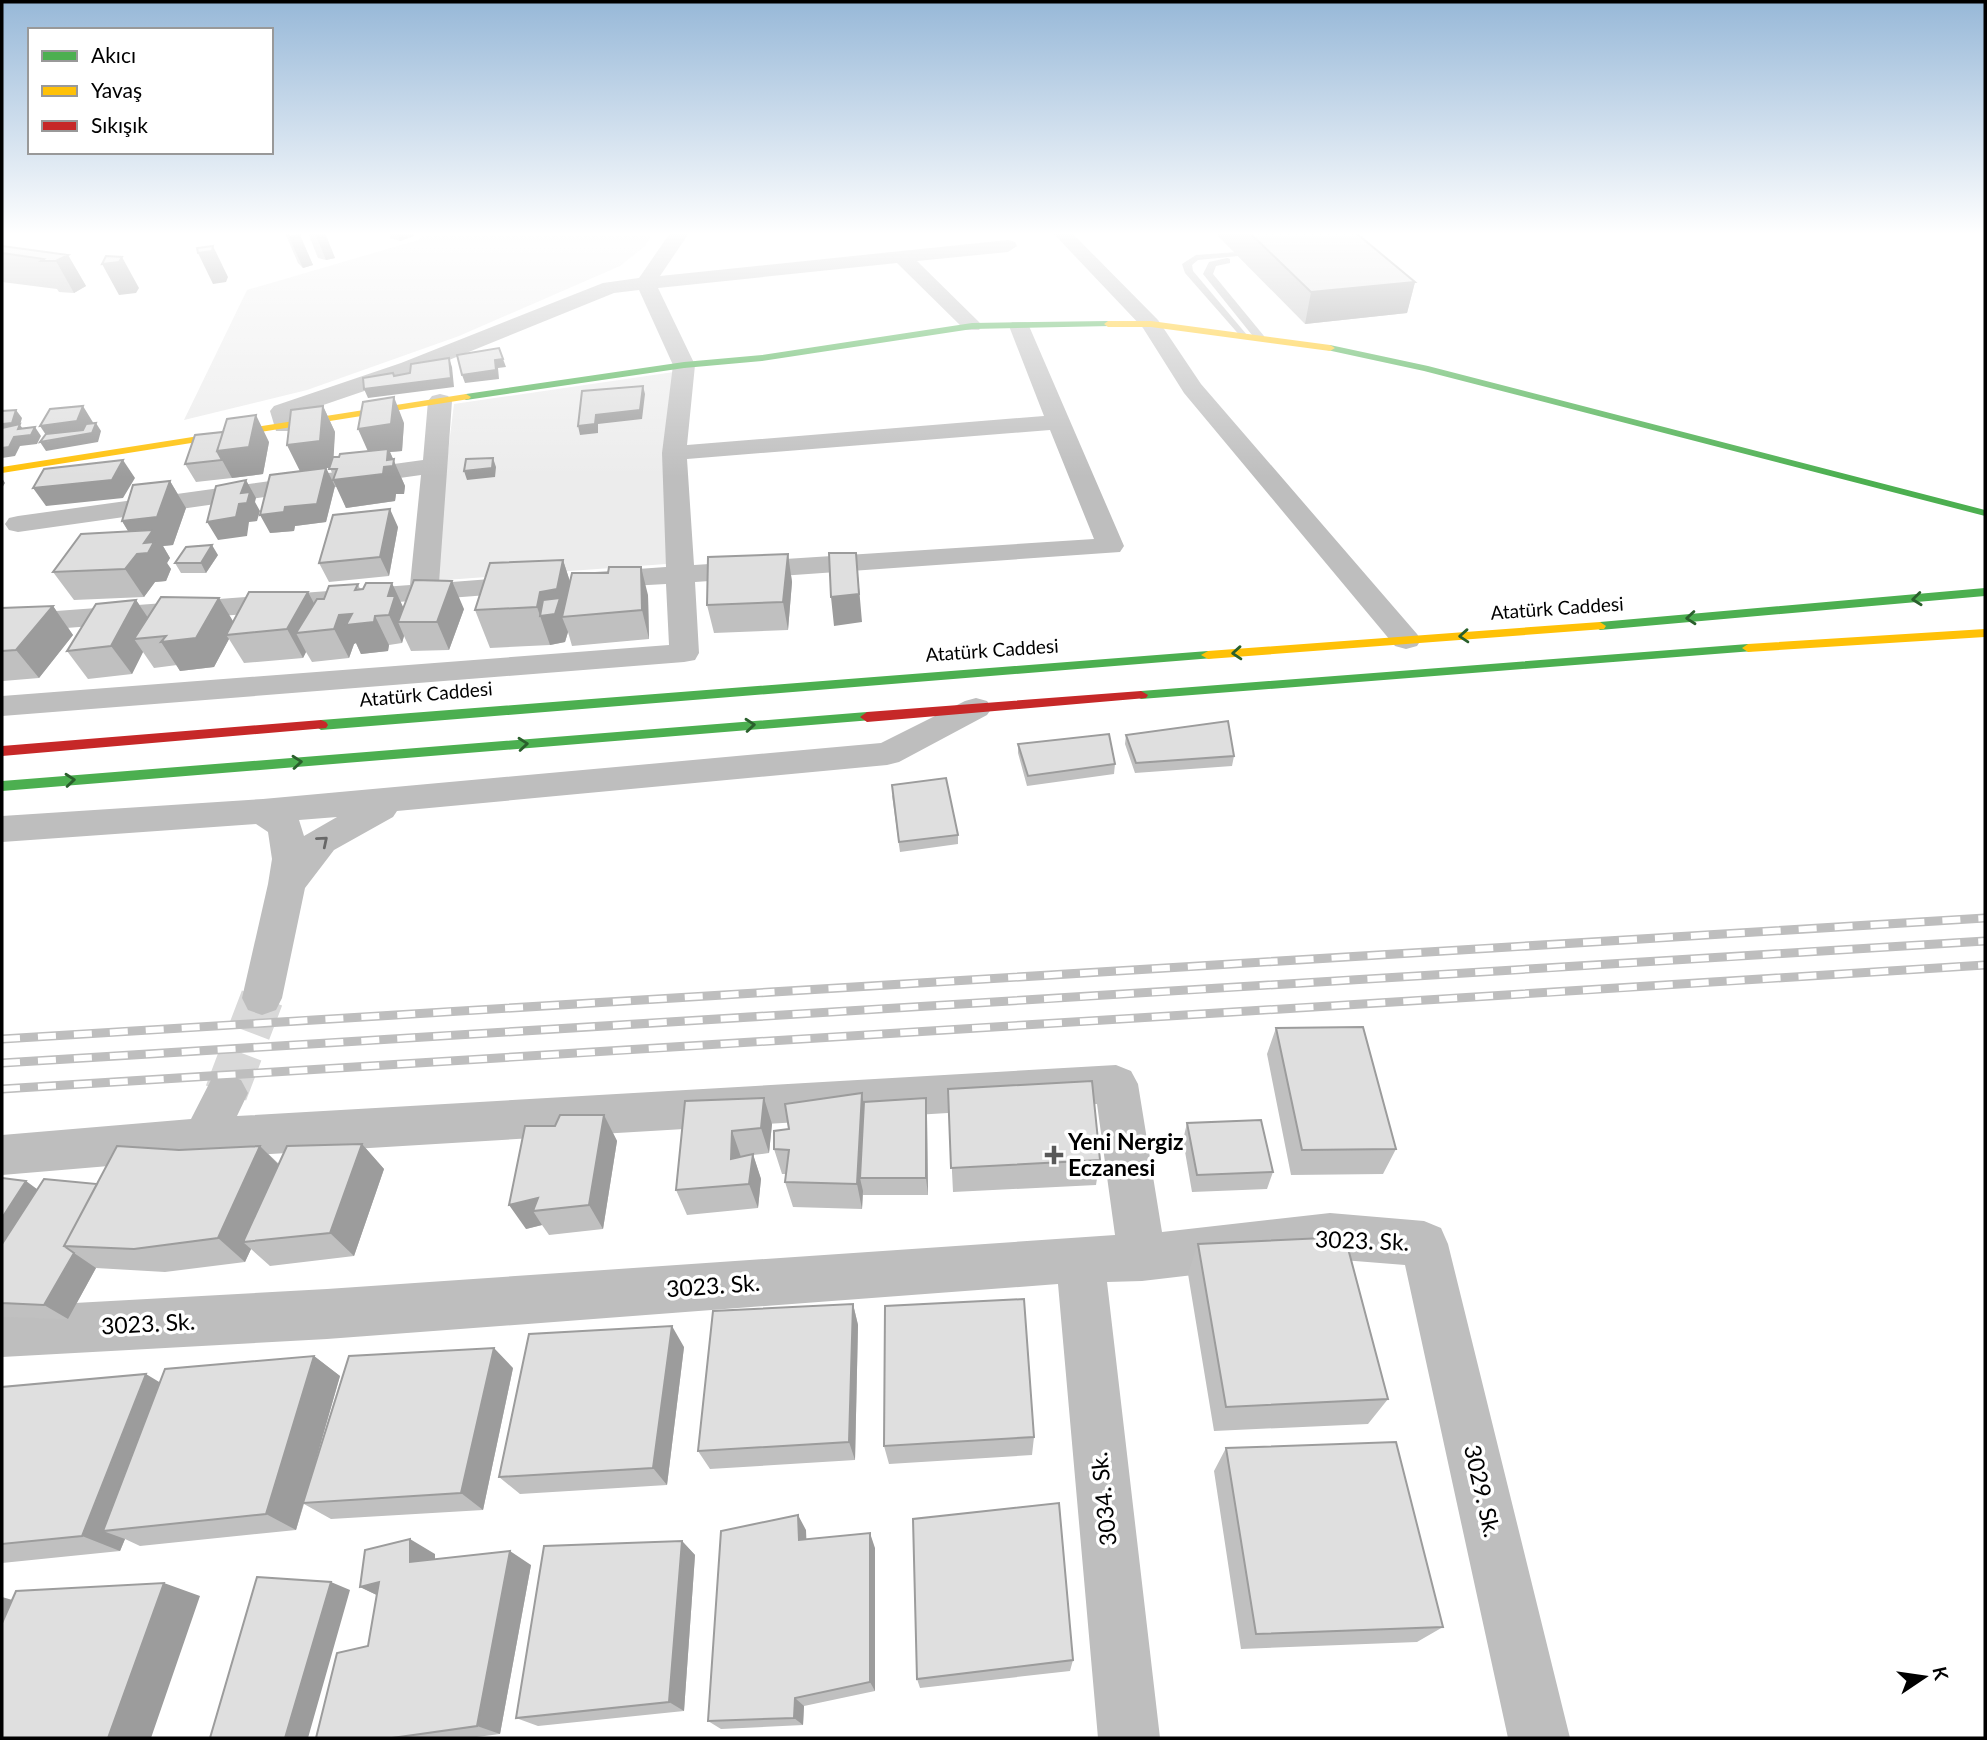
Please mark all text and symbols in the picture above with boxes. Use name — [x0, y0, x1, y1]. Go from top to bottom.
legend — [28, 28, 273, 154]
text: Akıcı — [91, 42, 136, 67]
text: Yavaş — [91, 77, 142, 102]
text: Sıkışık — [91, 112, 148, 137]
street label: Atatürk Caddesi — [1490, 591, 1624, 624]
one-way arrow — [1912, 591, 1923, 606]
one-way arrow — [1685, 610, 1696, 625]
one-way arrow — [1458, 628, 1469, 643]
street label: Atatürk Caddesi — [925, 633, 1059, 666]
one-way arrow — [1231, 645, 1242, 660]
street label: Atatürk Caddesi — [358, 676, 493, 711]
one-way arrow — [745, 718, 756, 733]
one-way arrow — [518, 737, 529, 752]
one-way arrow — [291, 755, 302, 770]
one-way arrow — [65, 773, 76, 788]
one-way arrow — [316, 837, 328, 850]
place label: Yeni Nergiz Eczanesi — [1067, 1127, 1184, 1181]
marker: Yeni Nergiz Eczanesi — [1046, 1147, 1062, 1163]
street label: 3023. Sk. — [1315, 1224, 1410, 1256]
street label: 3023. Sk. — [665, 1268, 761, 1302]
street label: 3023. Sk. — [100, 1307, 196, 1339]
street label: 3029. Sk. — [1459, 1442, 1507, 1540]
street label: 3034. Sk. — [1084, 1451, 1122, 1547]
north arrow — [1889, 1642, 1959, 1712]
text: K — [1928, 1664, 1954, 1683]

